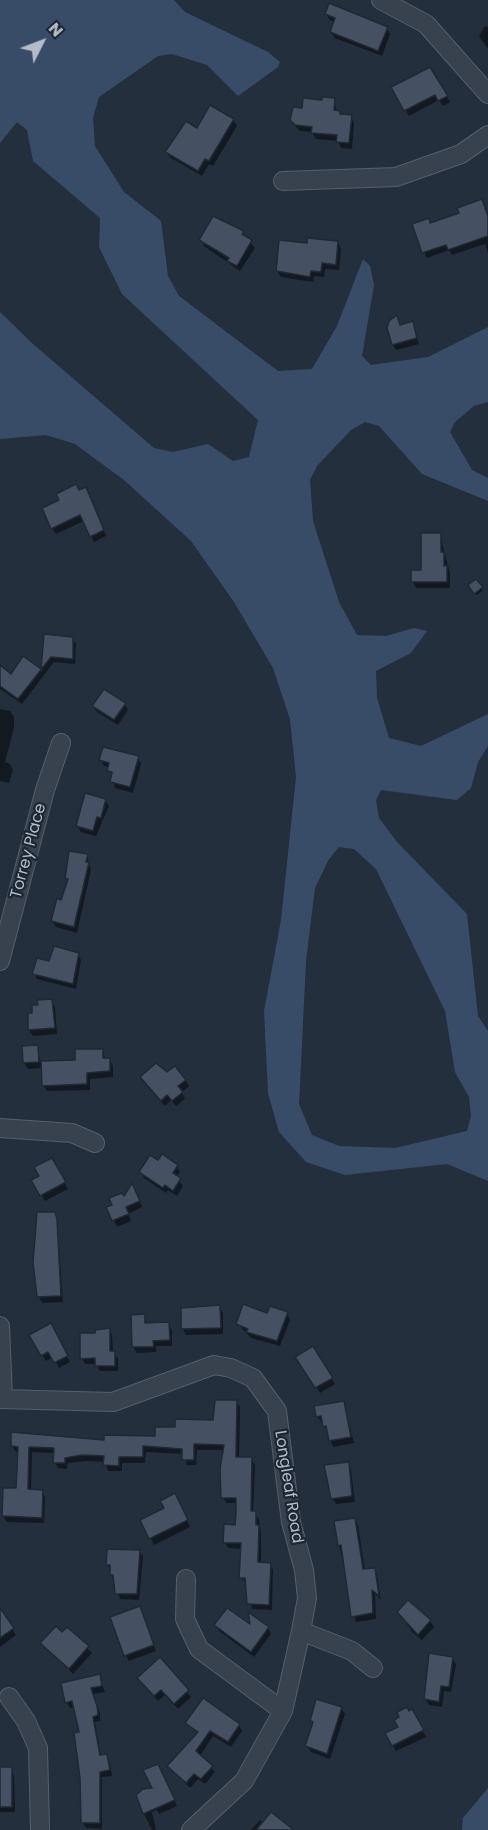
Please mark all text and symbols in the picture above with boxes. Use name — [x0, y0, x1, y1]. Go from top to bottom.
north arrow — [12, 12, 72, 72]
text: N — [43, 17, 68, 42]
street label: Torrey Place — [7, 801, 51, 901]
street label: Longleaf Road — [270, 1429, 306, 1545]

